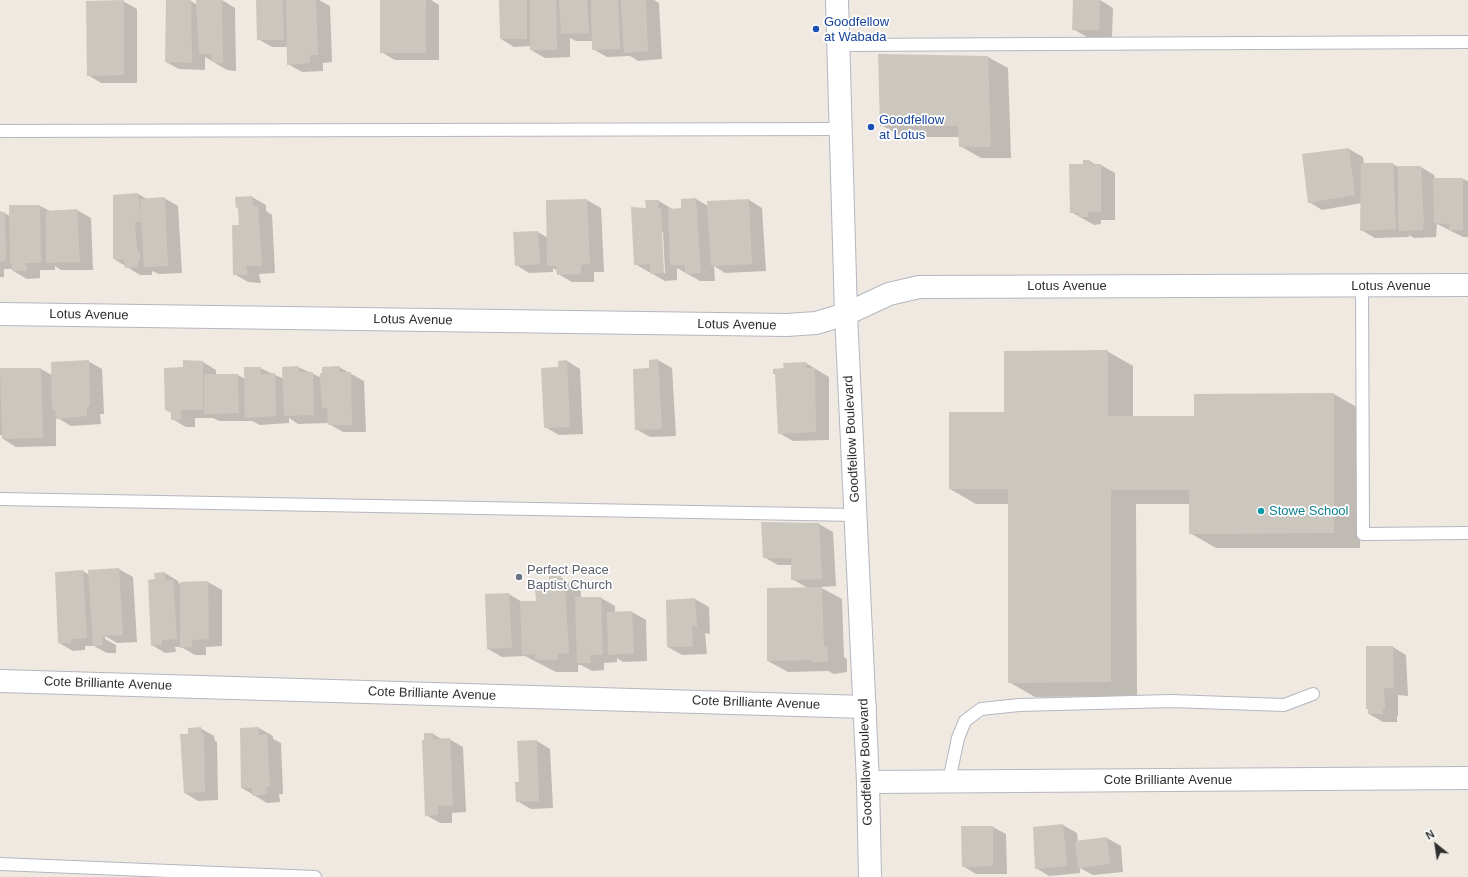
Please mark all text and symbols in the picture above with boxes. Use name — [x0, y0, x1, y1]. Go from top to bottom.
place label: Goodfellow at Wabada — [824, 14, 889, 45]
marker: Goodfellow at Wabada — [811, 24, 821, 34]
place label: Goodfellow at Lotus — [879, 112, 944, 143]
marker: Goodfellow at Lotus — [866, 122, 876, 132]
street label: Lotus Avenue — [1027, 278, 1107, 294]
street label: Lotus Avenue — [1351, 278, 1431, 294]
street label: Lotus Avenue — [49, 307, 129, 323]
street label: Lotus Avenue — [373, 312, 453, 328]
street label: Lotus Avenue — [697, 317, 777, 333]
street label: Goodfellow Boulevard — [841, 375, 863, 503]
place label: Stowe School — [1269, 503, 1348, 519]
marker: Stowe School — [1256, 506, 1266, 516]
place label: Perfect Peace Baptist Church — [527, 562, 612, 593]
marker: Perfect Peace Baptist Church — [514, 572, 524, 582]
street label: Cote Brilliante Avenue — [44, 674, 172, 694]
street label: Cote Brilliante Avenue — [368, 684, 496, 704]
street label: Cote Brilliante Avenue — [692, 693, 820, 713]
street label: Goodfellow Boulevard — [856, 698, 876, 826]
street label: Cote Brilliante Avenue — [1104, 772, 1232, 788]
north arrow — [1416, 825, 1456, 865]
text: N — [1424, 827, 1436, 842]

